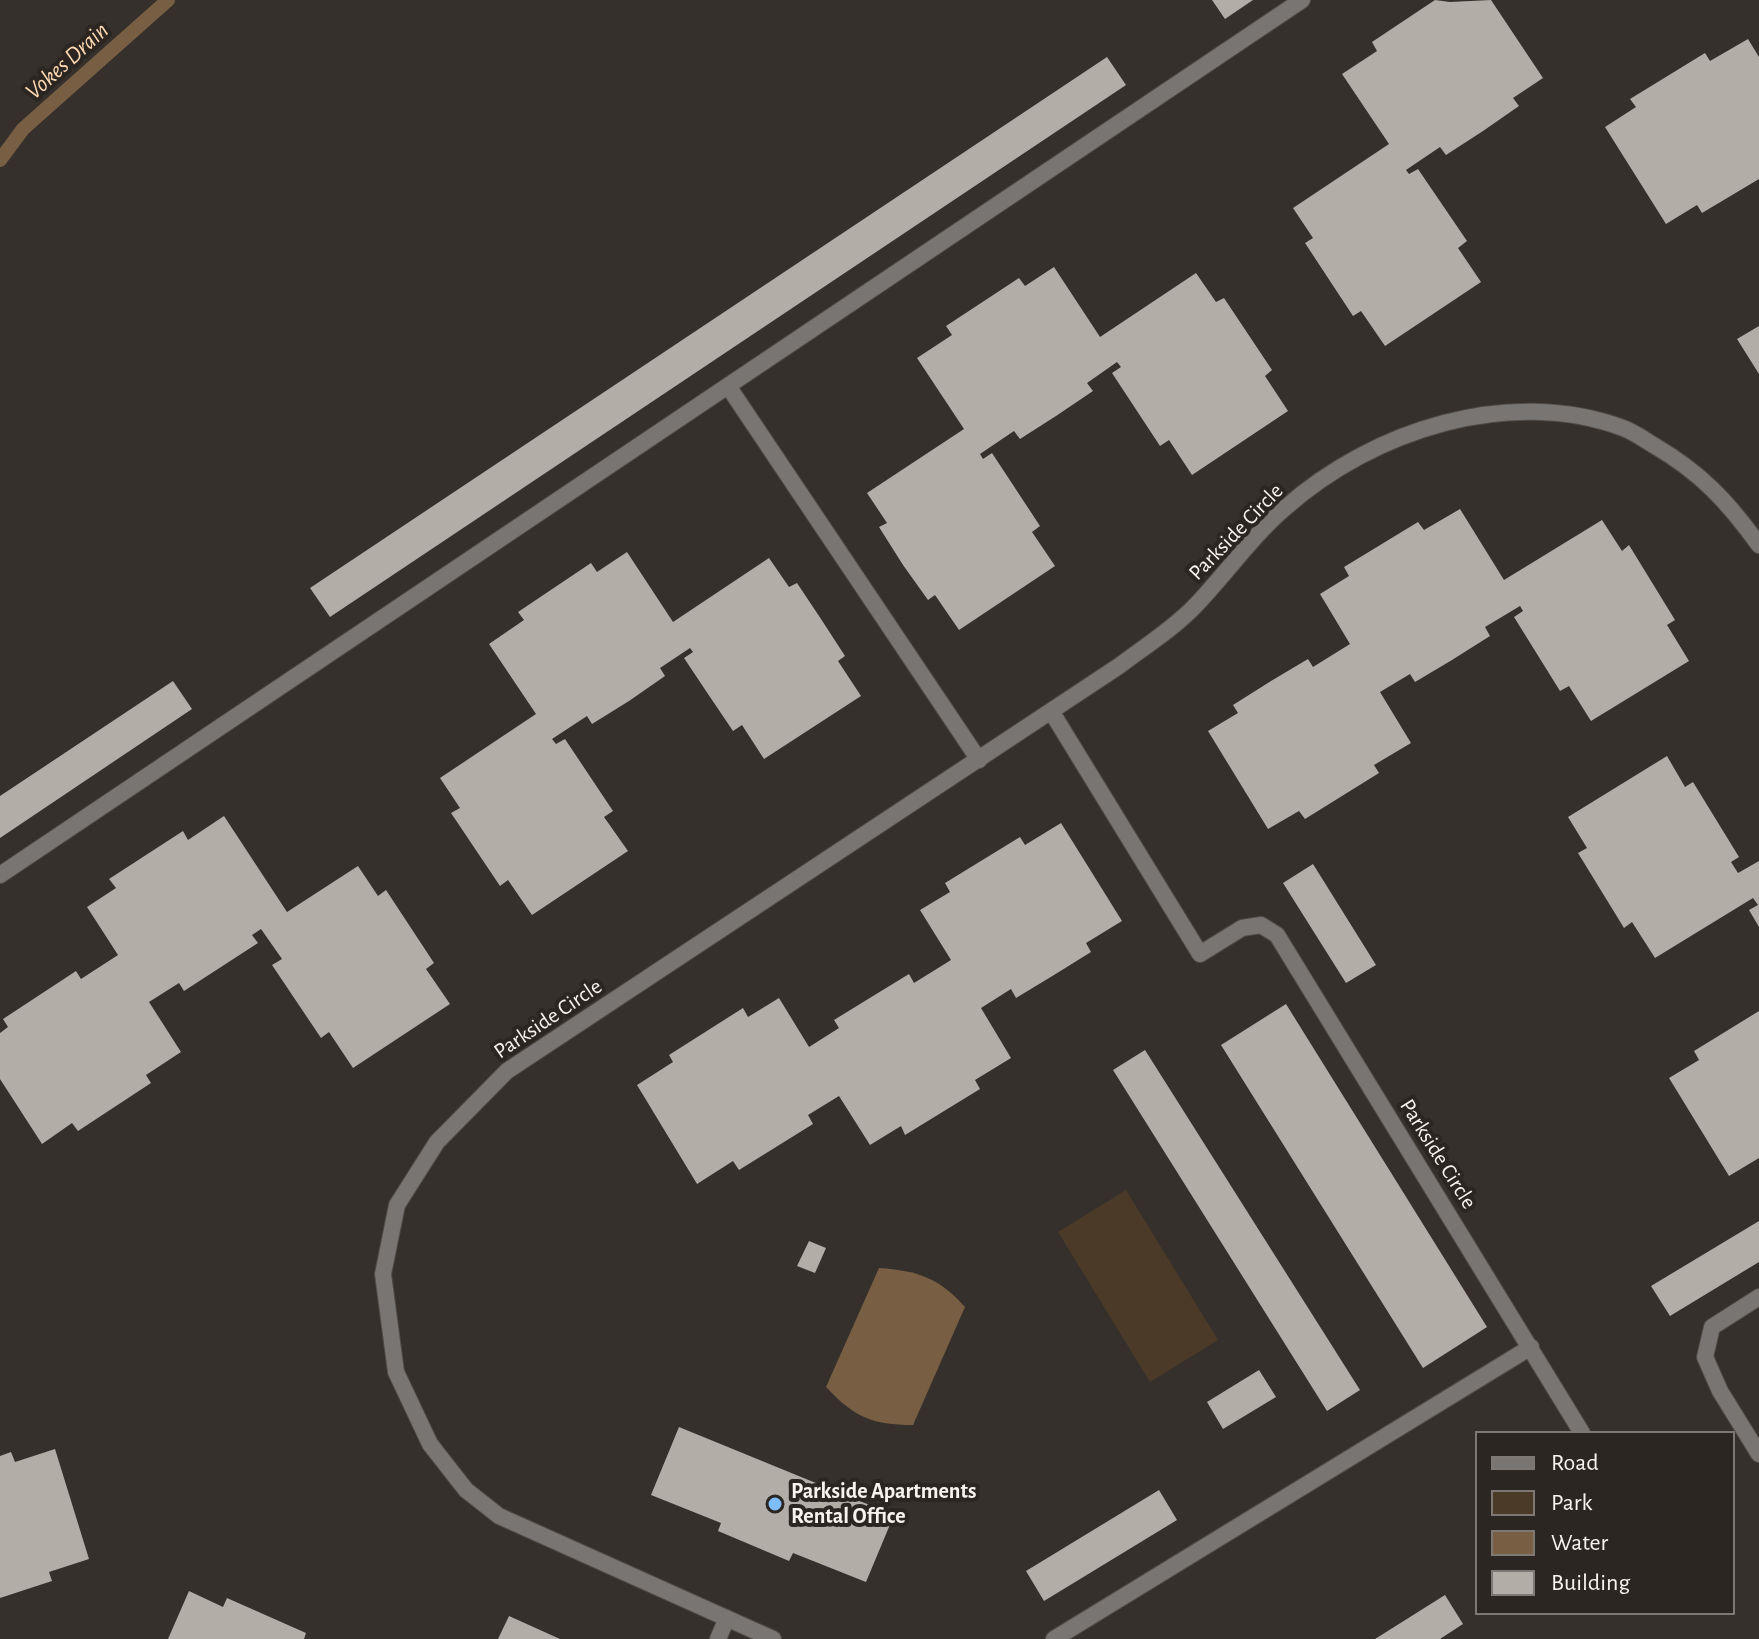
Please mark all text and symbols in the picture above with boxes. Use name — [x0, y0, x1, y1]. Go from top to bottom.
water label: Vokes Drain — [19, 16, 115, 106]
street label: Parkside Circle — [1183, 478, 1289, 586]
street label: Parkside Circle — [489, 973, 607, 1065]
street label: Parkside Circle — [1394, 1094, 1482, 1214]
legend — [1475, 1431, 1735, 1615]
text: Road — [1551, 1451, 1599, 1475]
place label: Parkside Apartments Rental Office — [791, 1478, 976, 1530]
text: Park — [1551, 1491, 1592, 1515]
marker: Parkside Apartments Rental Office — [766, 1495, 784, 1513]
text: Water — [1551, 1531, 1608, 1555]
text: Building — [1551, 1571, 1630, 1595]

